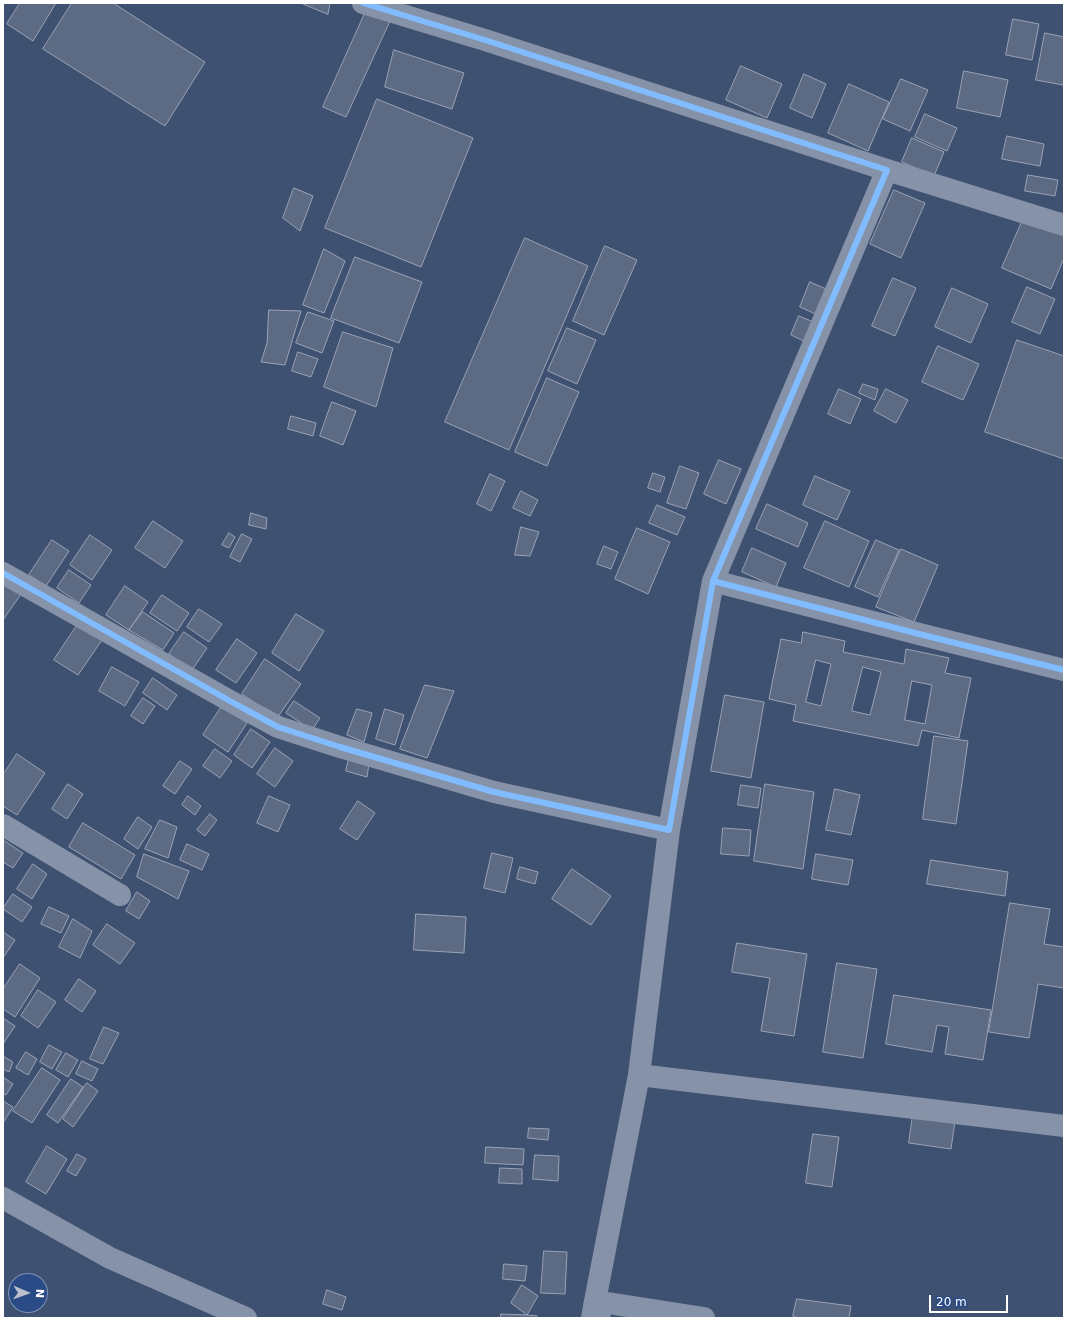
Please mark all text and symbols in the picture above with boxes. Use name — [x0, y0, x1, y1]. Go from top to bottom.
north arrow — [8, 1273, 48, 1313]
scale bar — [931, 1287, 1010, 1313]
text: N — [33, 1289, 46, 1298]
text: 20 m — [936, 1295, 967, 1309]

